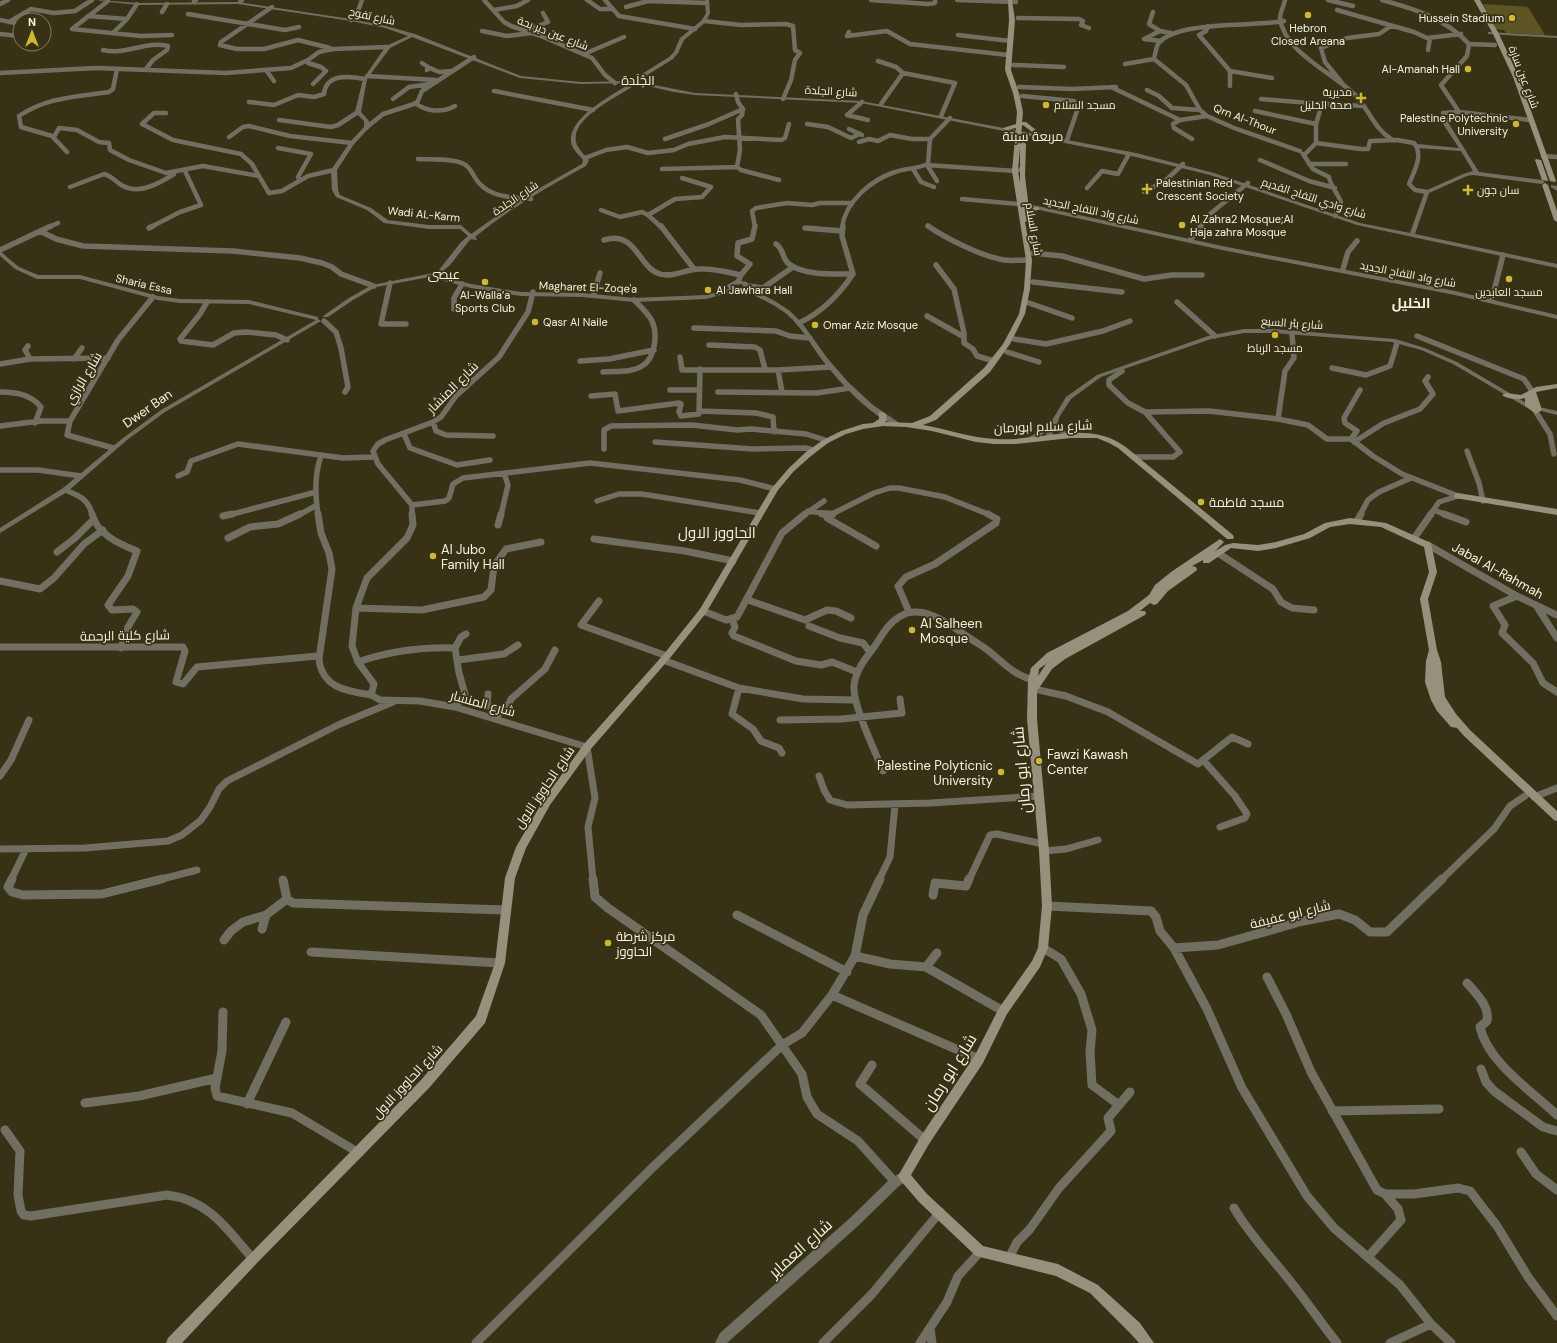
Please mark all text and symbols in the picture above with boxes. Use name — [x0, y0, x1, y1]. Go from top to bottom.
street label: شارع تفوح — [347, 4, 396, 29]
marker: Hebron Closed Areana — [1303, 10, 1313, 20]
place label: Hussein Stadium — [1419, 11, 1504, 25]
north arrow — [12, 12, 52, 52]
street label: شارع عين دير بحة — [515, 13, 591, 54]
marker: Hussein Stadium — [1507, 13, 1517, 23]
text: N — [28, 15, 36, 29]
place label: Hebron Closed Areana — [1271, 21, 1345, 48]
street label: شارع عين سارة — [1505, 44, 1542, 111]
place label: Al-Amanah Hall — [1382, 62, 1460, 76]
marker: Al-Amanah Hall — [1463, 64, 1473, 74]
district label: الجًلَدة — [621, 72, 655, 89]
street label: شارع الجلدة — [804, 83, 858, 100]
place label: مديرية صحة الخليل — [1300, 85, 1352, 112]
marker: مديرية صحة الخليل — [1355, 92, 1367, 104]
place label: مسجد السلام — [1054, 98, 1116, 113]
marker: مسجد السلام — [1041, 100, 1051, 110]
street label: Qrn Al-Thour — [1212, 101, 1278, 137]
place label: Palestine Polytechnic University — [1400, 111, 1508, 138]
marker: Palestine Polytechnic University — [1511, 119, 1521, 129]
district label: مربعة سبتة — [1003, 128, 1063, 145]
street label: شارع وادي التفاح القديم — [1259, 174, 1368, 223]
place label: Palestinian Red Crescent Society — [1156, 176, 1244, 203]
street label: شارع الجلدة — [489, 178, 541, 219]
marker: Palestinian Red Crescent Society — [1141, 183, 1153, 195]
place label: سان جون — [1477, 183, 1519, 197]
marker: سان جون — [1462, 184, 1474, 196]
street label: شارع واد التفاح الجديد — [1042, 193, 1140, 228]
street label: شارع السلام — [1021, 201, 1046, 257]
street label: Wadi AL-Karm — [387, 203, 461, 225]
place label: Al Zahra2 Mosque;Al Haja zahra Mosque — [1190, 212, 1293, 239]
marker: Al Zahra2 Mosque;Al Haja zahra Mosque — [1177, 220, 1187, 230]
street label: شارع واد التفاح الجديد — [1359, 258, 1457, 291]
district label: عيصى — [428, 266, 460, 283]
street label: Sharia Essa — [114, 271, 174, 297]
marker: مسجد العابدين — [1504, 274, 1514, 284]
marker: Al-Walla’a Sports Club — [480, 277, 490, 287]
street label: Magharet El-Zoqe'a — [539, 278, 637, 296]
place label: Al Jawhara Hall — [716, 283, 792, 297]
marker: Al Jawhara Hall — [703, 285, 713, 295]
place label: مسجد العابدين — [1475, 285, 1543, 299]
place label: Al-Walla’a Sports Club — [455, 288, 515, 315]
district label: الخليل — [1392, 294, 1430, 312]
street label: شارع بئر السبع — [1260, 314, 1324, 333]
place label: Qasr Al Naile — [543, 315, 608, 329]
marker: Qasr Al Naile — [530, 317, 540, 327]
place label: Omar Aziz Mosque — [823, 318, 918, 332]
marker: Omar Aziz Mosque — [810, 320, 820, 330]
marker: مسجد الرباط — [1270, 330, 1280, 340]
place label: مسجد الرباط — [1247, 341, 1303, 355]
street label: شارع الرازي — [61, 349, 107, 409]
street label: شارع المنشار — [422, 358, 482, 418]
street label: Dwer Ban — [119, 385, 175, 432]
street label: شارع سلام ابورمان — [994, 416, 1093, 438]
place label: مسجد فاطمة — [1209, 494, 1284, 511]
marker: مسجد فاطمة — [1196, 497, 1206, 507]
district label: الحاووز الاول — [678, 523, 756, 543]
street label: Jabal Al-Rahmah — [1449, 538, 1546, 603]
place label: Al Jubo Family Hall — [441, 541, 505, 573]
marker: Al Jubo Family Hall — [428, 551, 438, 561]
place label: Al Salheen Mosque — [920, 615, 982, 647]
marker: Al Salheen Mosque — [907, 625, 917, 635]
street label: شارع كلية الرحمة — [80, 626, 170, 645]
street label: شارع المنشار — [447, 686, 517, 720]
street label: شارع ابو رمان — [1007, 726, 1037, 814]
street label: شارع الحاووز الاول — [511, 743, 578, 832]
place label: Fawzi Kawash Center — [1047, 746, 1128, 778]
marker: Fawzi Kawash Center — [1034, 756, 1044, 766]
place label: Palestine Polyticnic University — [877, 757, 993, 789]
marker: Palestine Polyticnic University — [996, 767, 1006, 777]
street label: شارع ابو عفيفة — [1248, 896, 1332, 933]
place label: مركز شرطة الحاووز — [615, 928, 675, 960]
marker: مركز شرطة الحاووز — [603, 938, 613, 948]
street label: شارع ابو رمان — [917, 1030, 982, 1115]
street label: شارع الحاووز الاول — [368, 1040, 446, 1122]
street label: شارع العماير — [763, 1214, 837, 1284]

